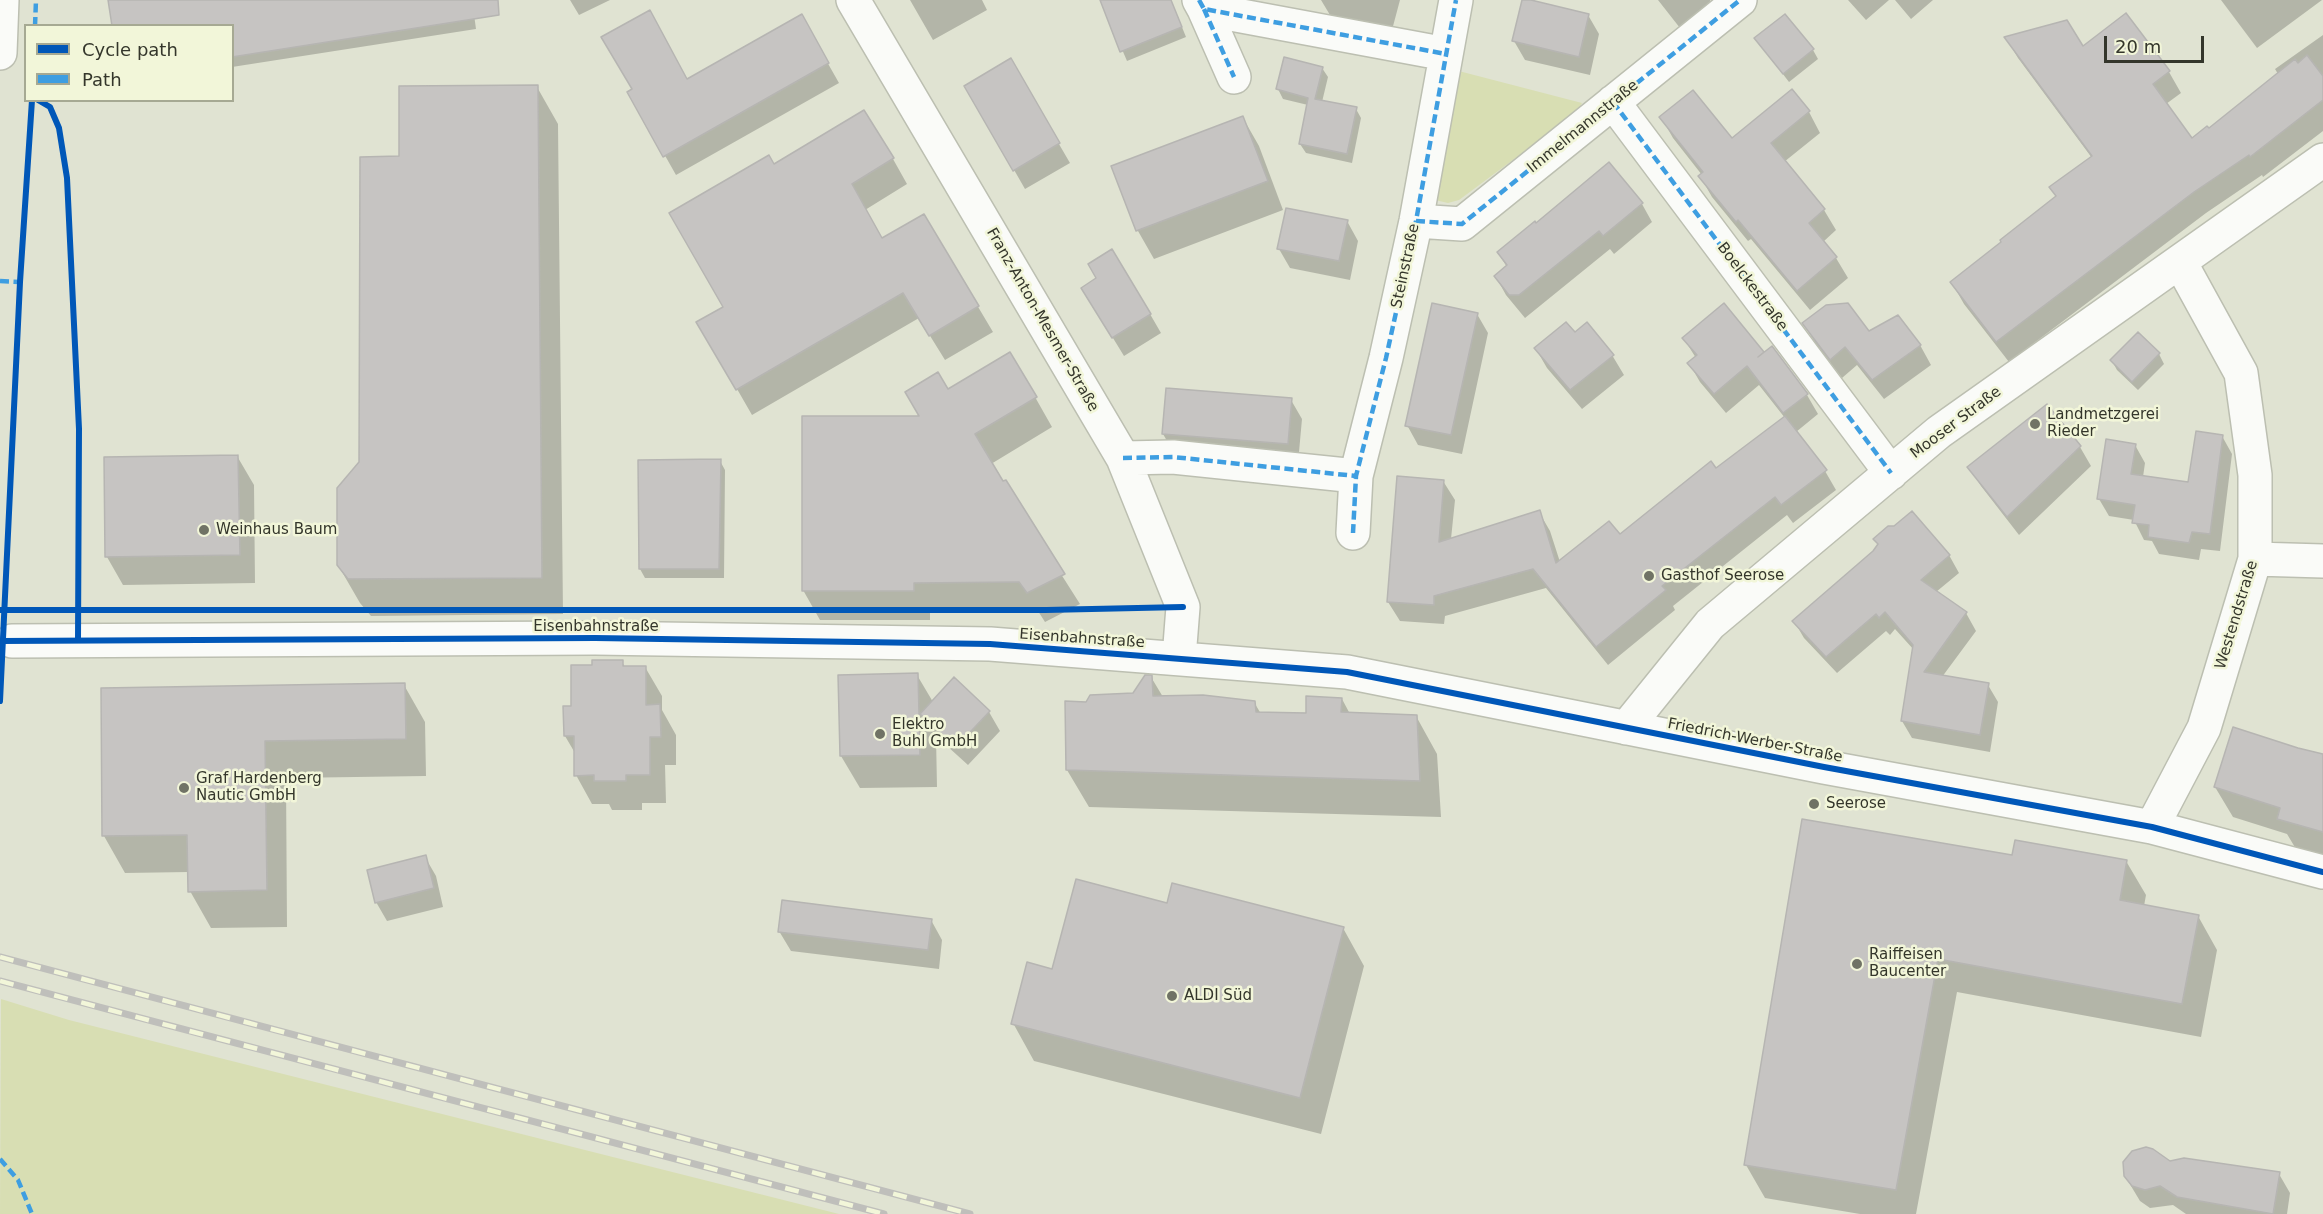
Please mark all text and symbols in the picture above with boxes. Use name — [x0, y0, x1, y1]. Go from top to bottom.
legend — [24, 24, 234, 102]
scale bar — [2107, 24, 2208, 62]
text: 20 m — [2115, 36, 2161, 57]
text: Cycle path — [82, 39, 178, 60]
text: Path — [82, 69, 122, 90]
street label: Immelmannstraße — [1524, 77, 1642, 177]
street label: Steinstraße — [1388, 222, 1424, 310]
street label: Franz-Anton-Mesmer-Straße — [982, 225, 1102, 415]
street label: Boelckestraße — [1713, 239, 1791, 335]
street label: Mooser Straße — [1907, 383, 2005, 463]
place label: Landmetzgerei Rieder — [2047, 406, 2159, 441]
marker: Landmetzgerei Rieder — [2028, 417, 2042, 431]
place label: Weinhaus Baum — [216, 521, 337, 539]
marker: Weinhaus Baum — [197, 523, 211, 537]
street label: Westendstraße — [2212, 558, 2262, 672]
place label: Gasthof Seerose — [1661, 567, 1784, 585]
marker: Gasthof Seerose — [1642, 569, 1656, 583]
street label: Eisenbahnstraße — [533, 618, 659, 636]
street label: Eisenbahnstraße — [1019, 626, 1145, 652]
street label: Friedrich-Werber-Straße — [1666, 715, 1844, 767]
place label: Elektro Buhl GmbH — [892, 716, 977, 751]
marker: Elektro Buhl GmbH — [873, 727, 887, 741]
place label: Graf Hardenberg Nautic GmbH — [196, 770, 322, 805]
marker: Graf Hardenberg Nautic GmbH — [177, 781, 191, 795]
place label: Seerose — [1826, 795, 1886, 813]
marker: Seerose — [1807, 797, 1821, 811]
place label: Raiffeisen Baucenter — [1869, 946, 1946, 981]
marker: Raiffeisen Baucenter — [1850, 957, 1864, 971]
place label: ALDI Süd — [1184, 987, 1252, 1005]
marker: ALDI Süd — [1165, 989, 1179, 1003]

